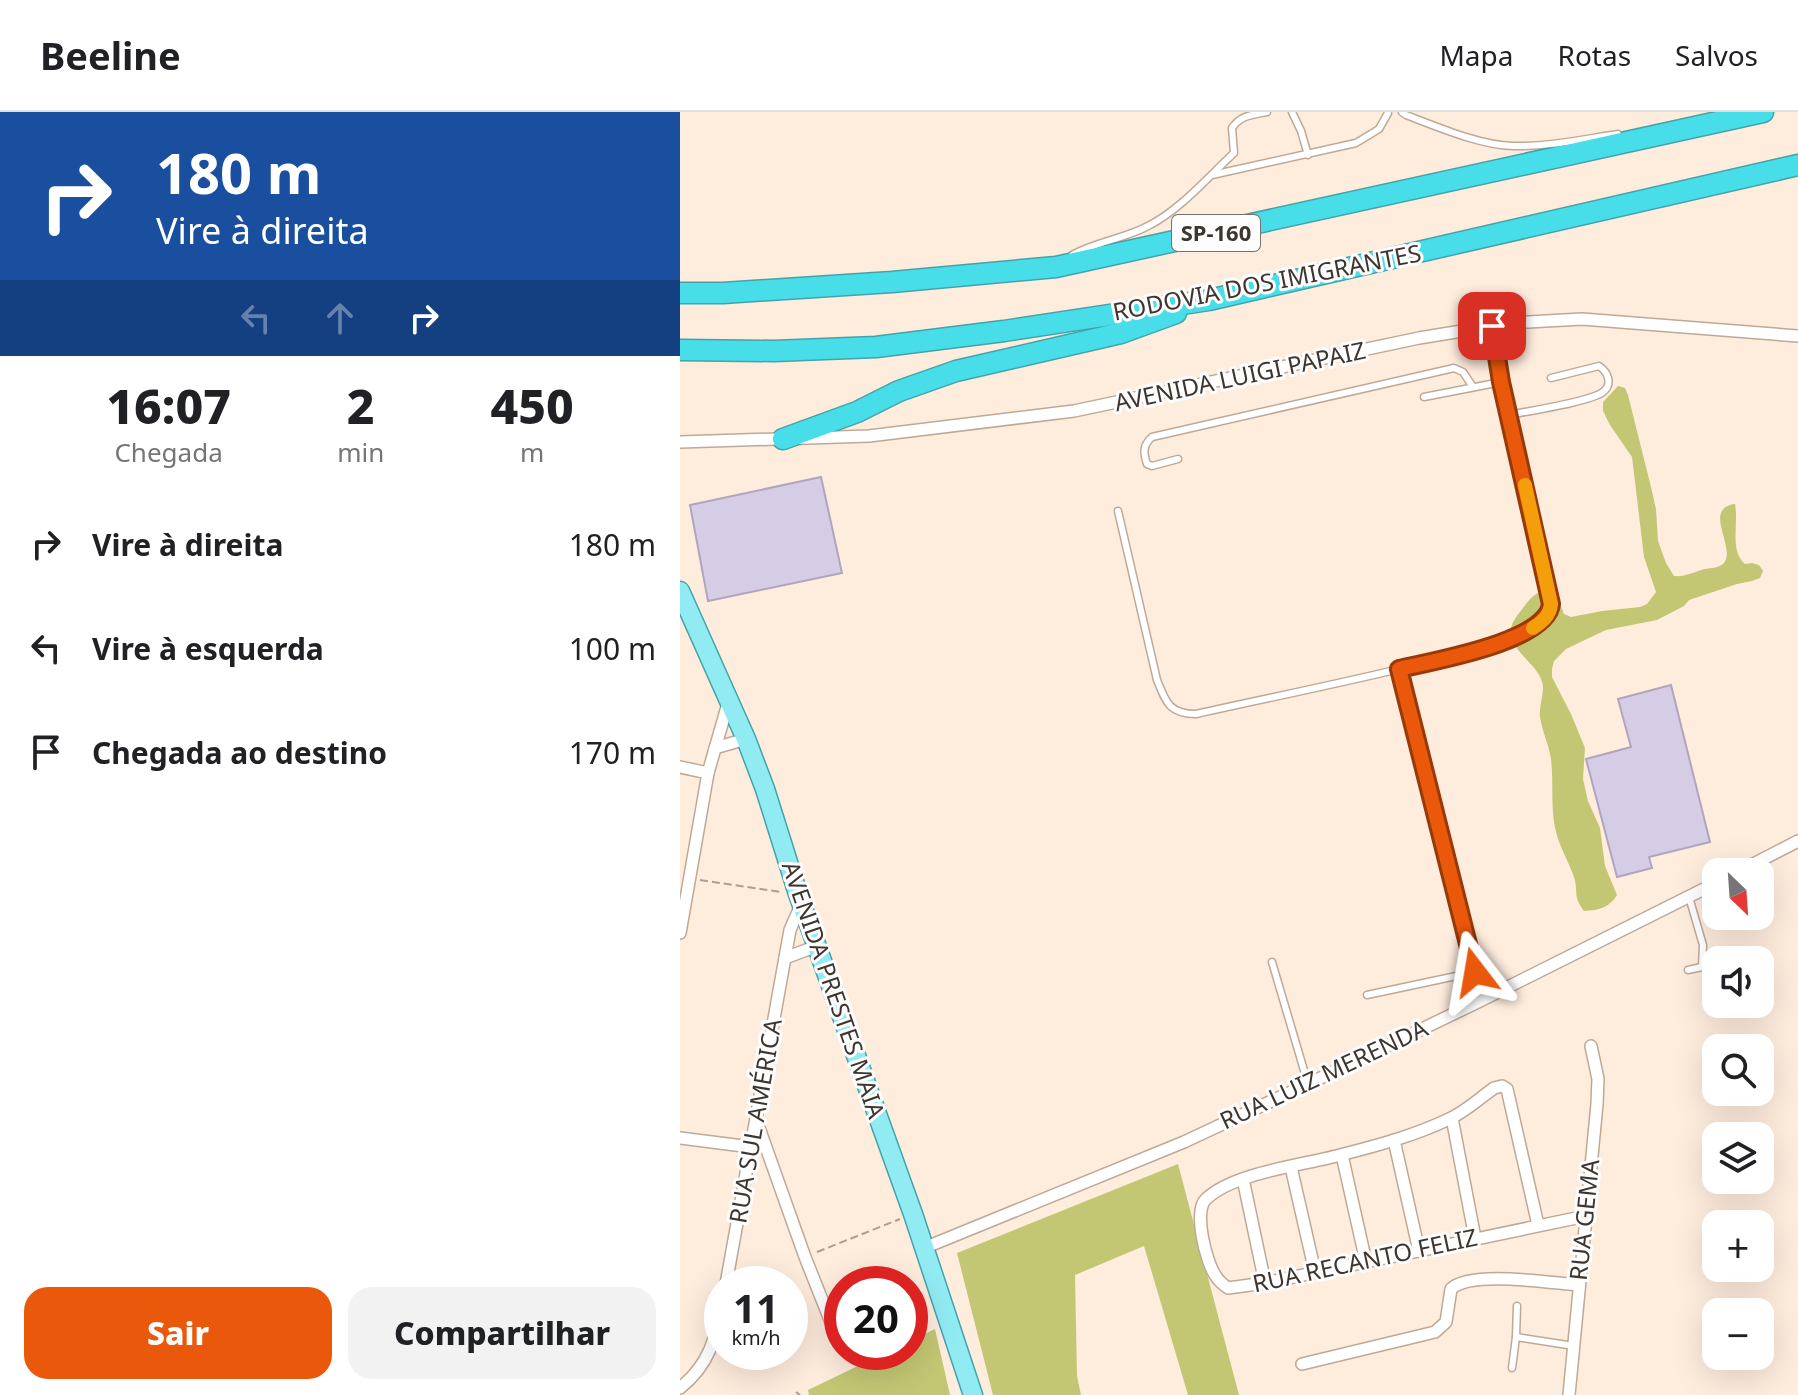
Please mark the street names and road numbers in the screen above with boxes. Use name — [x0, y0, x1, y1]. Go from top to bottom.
road number: SP-160 — [1172, 215, 1260, 251]
street label: RODOVIA DOS IMIGRANTES — [1110, 235, 1424, 328]
street label: AVENIDA LUIGI PAPAIZ — [1111, 333, 1368, 418]
street label: AVENIDA PRESTES MAIA — [775, 857, 894, 1123]
street label: RUA LUIZ MERENDA — [1214, 1011, 1433, 1136]
street label: RUA SUL AMÉRICA — [720, 1015, 789, 1226]
street label: RUA GEMA — [1561, 1157, 1606, 1282]
street label: RUA RECANTO FELIZ — [1249, 1220, 1480, 1299]

